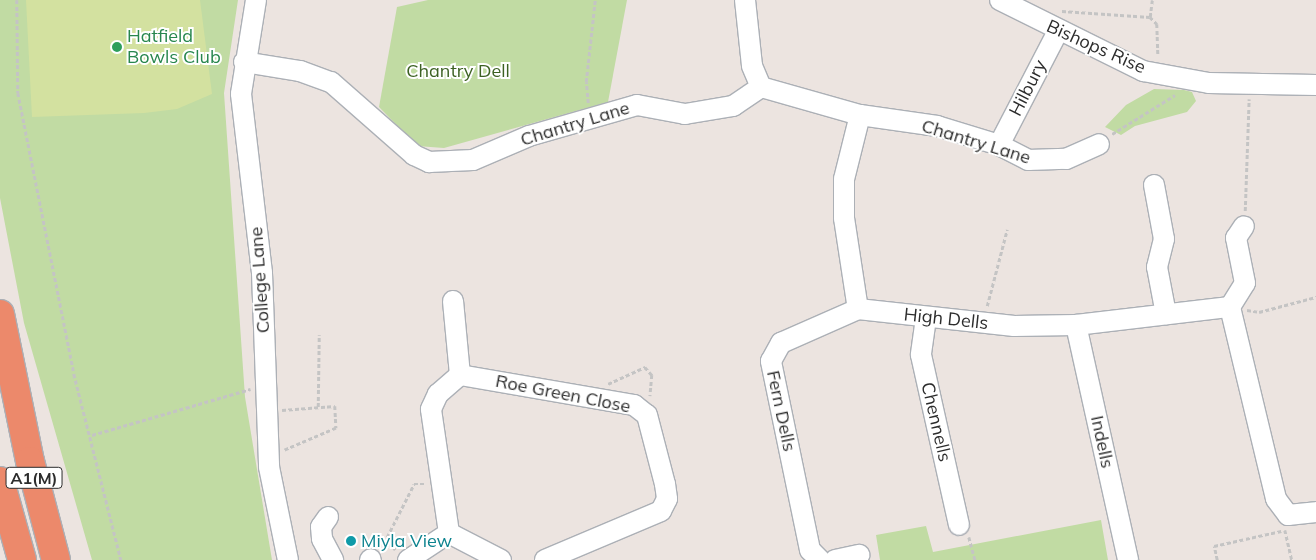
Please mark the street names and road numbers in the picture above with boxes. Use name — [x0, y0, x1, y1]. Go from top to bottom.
street label: Bishops Rise — [1043, 16, 1149, 78]
street label: Hilbury — [1005, 56, 1051, 120]
street label: Chantry Lane — [518, 97, 632, 151]
street label: Chantry Lane — [919, 115, 1033, 169]
street label: College Lane — [246, 226, 274, 334]
street label: High Dells — [903, 304, 989, 334]
street label: Fern Dells — [762, 369, 800, 453]
street label: Roe Green Close — [494, 370, 632, 418]
street label: Chennells — [916, 380, 956, 464]
street label: Indells — [1086, 414, 1118, 470]
road number: A1(M) — [5, 464, 63, 492]

